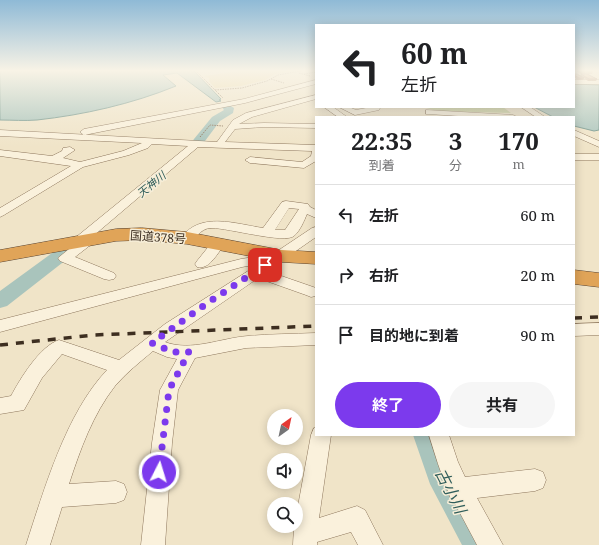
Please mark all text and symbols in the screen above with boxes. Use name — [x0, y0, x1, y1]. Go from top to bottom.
text: 60 m — [401, 34, 468, 72]
icon: left — [335, 40, 387, 92]
text: 左折 — [401, 72, 437, 96]
text: 22:35 — [351, 124, 413, 157]
text: 3 — [449, 124, 462, 157]
text: 170 — [498, 124, 539, 157]
text: m — [512, 155, 525, 173]
text: 到着 — [369, 156, 395, 174]
text: 分 — [449, 156, 462, 174]
water label: 天神川 — [133, 167, 169, 200]
icon: left — [335, 204, 357, 226]
text: 左折 — [369, 205, 399, 225]
text: 60 m — [520, 205, 555, 225]
street label: 国道378号 — [129, 227, 187, 247]
pin — [248, 248, 282, 282]
icon: arrive — [254, 254, 276, 276]
icon: right — [335, 264, 357, 286]
text: 右折 — [369, 265, 399, 285]
text: 20 m — [520, 265, 555, 285]
icon: arrive — [335, 324, 357, 346]
text: 目的地に到着 — [369, 325, 459, 345]
text: 90 m — [520, 325, 555, 345]
button: 終了 — [335, 382, 441, 428]
button: 共有 — [449, 382, 555, 428]
north arrow — [267, 409, 303, 445]
map controls — [267, 409, 303, 533]
position arrow — [138, 451, 180, 493]
button: sound — [267, 453, 303, 489]
water label: 古小川 — [430, 465, 473, 519]
button: search — [267, 497, 303, 533]

